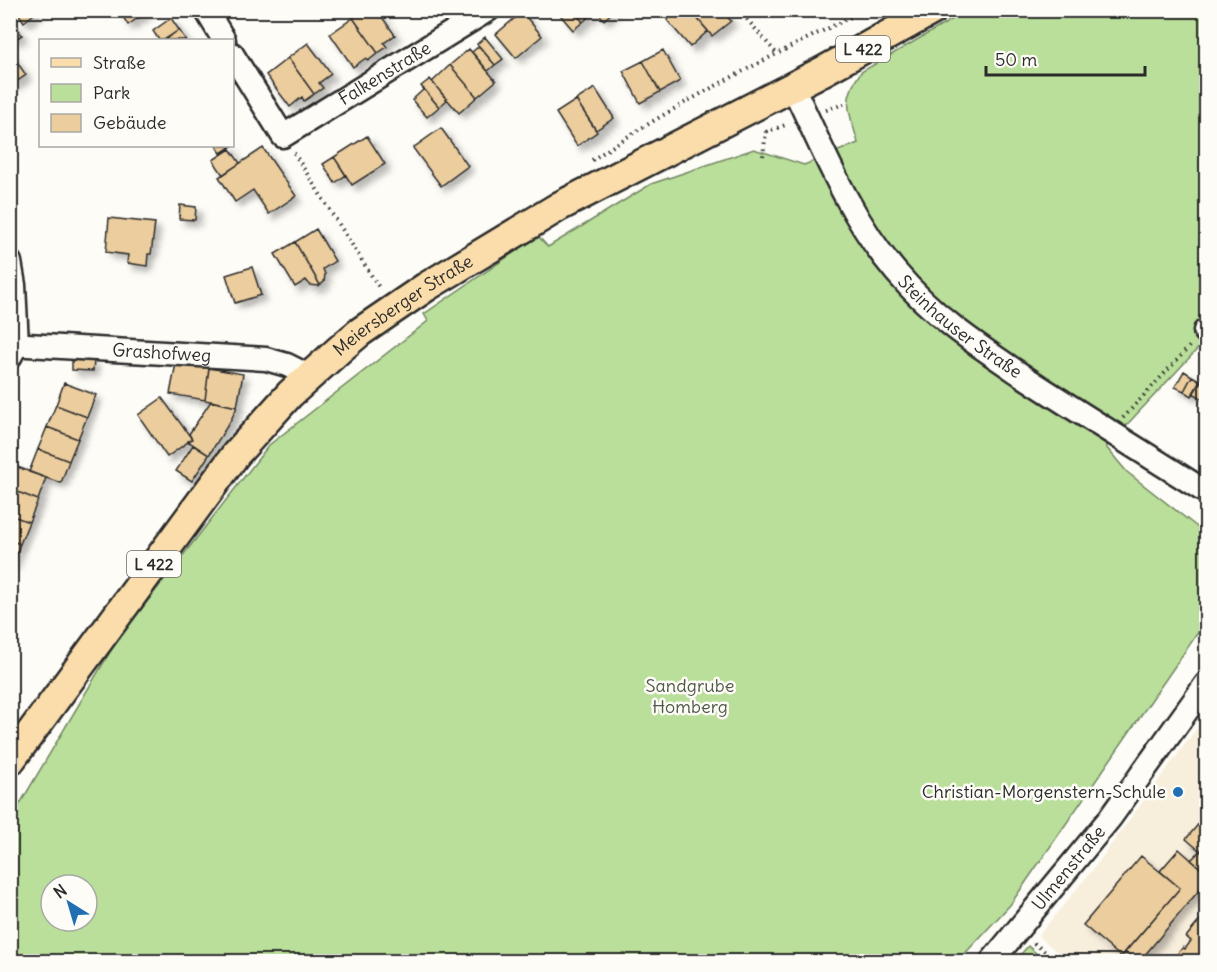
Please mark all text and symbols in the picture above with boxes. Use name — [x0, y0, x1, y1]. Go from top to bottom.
street label: Falkenstraße — [334, 36, 435, 110]
road number: L 422 — [836, 36, 890, 62]
legend — [39, 39, 234, 147]
scale bar — [986, 39, 1145, 77]
text: 50 m — [995, 48, 1037, 71]
text: Straße — [93, 51, 146, 74]
text: Park — [93, 81, 130, 104]
text: Gebäude — [93, 111, 166, 134]
street label: Meiersberger Straße — [328, 249, 477, 361]
street label: Steinhauser Straße — [893, 270, 1027, 383]
street label: Grashofweg — [112, 338, 212, 367]
road number: L 422 — [127, 551, 181, 577]
park label: Sandgrube Homberg — [646, 674, 734, 718]
place label: Christian-Morgenstern-Schule — [922, 780, 1166, 803]
marker: Christian-Morgenstern-Schule — [1171, 785, 1185, 799]
street label: Ulmenstraße — [1027, 820, 1110, 915]
north arrow — [39, 873, 99, 933]
text: N — [50, 880, 70, 902]

